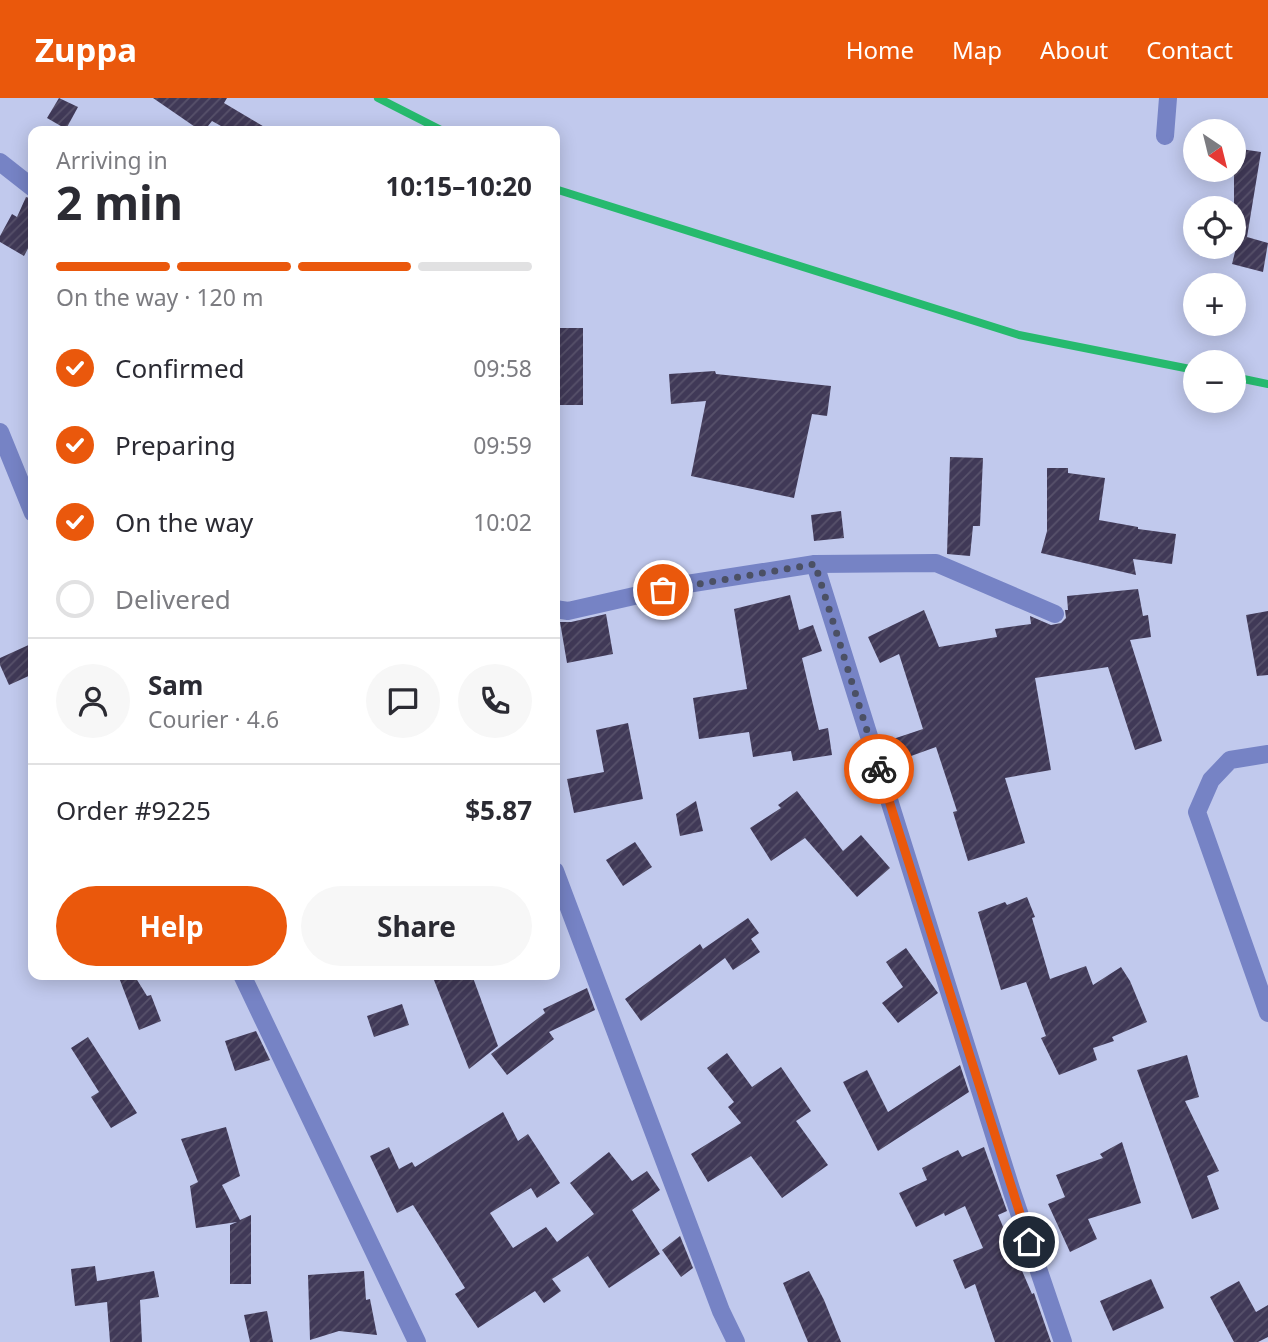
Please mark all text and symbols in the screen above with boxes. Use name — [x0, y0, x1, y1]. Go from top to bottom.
text: Zuppa — [35, 27, 137, 72]
text: Home — [846, 33, 914, 66]
text: Map — [952, 33, 1002, 66]
text: About — [1040, 33, 1108, 66]
text: Contact — [1146, 33, 1233, 66]
north arrow — [1183, 119, 1246, 182]
map controls — [1183, 119, 1246, 413]
text: Arriving in — [56, 144, 168, 176]
text: 10:15–10:20 — [385, 168, 532, 204]
text: 2 min — [56, 171, 183, 233]
button: locate — [1183, 196, 1246, 259]
button: + — [1183, 273, 1246, 336]
text: On the way · 120 m — [56, 281, 263, 313]
icon: check — [56, 349, 94, 387]
text: Confirmed — [115, 350, 245, 386]
button: − — [1183, 350, 1246, 413]
text: 09:58 — [473, 352, 532, 384]
icon: check — [56, 426, 94, 464]
text: Preparing — [115, 427, 236, 463]
text: 09:59 — [473, 429, 532, 461]
icon: check — [56, 503, 94, 541]
text: On the way — [115, 504, 253, 540]
text: 10:02 — [473, 506, 532, 538]
pin — [633, 560, 693, 620]
icon: bag — [644, 571, 682, 609]
text: Delivered — [115, 581, 231, 617]
button: person — [56, 664, 130, 738]
button: chat — [366, 664, 440, 738]
button: phone — [458, 664, 532, 738]
text: Sam — [148, 667, 203, 703]
text: Courier · 4.6 — [148, 703, 279, 735]
courier — [844, 734, 914, 804]
icon: bike — [860, 750, 898, 788]
text: Order #9225 — [56, 792, 211, 828]
text: $5.87 — [465, 792, 532, 828]
button: Help — [56, 886, 287, 966]
button: Share — [301, 886, 532, 966]
pin — [999, 1212, 1059, 1272]
icon: home — [1010, 1223, 1048, 1261]

